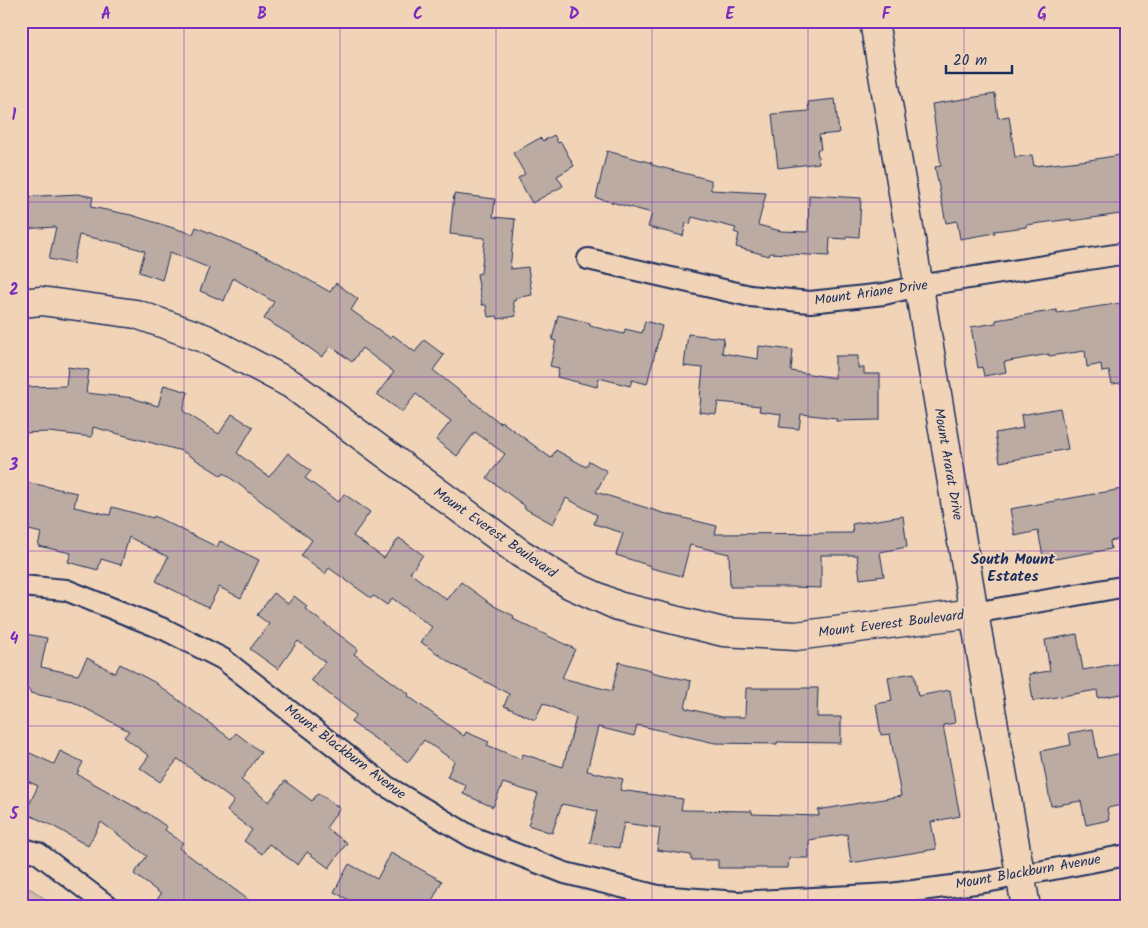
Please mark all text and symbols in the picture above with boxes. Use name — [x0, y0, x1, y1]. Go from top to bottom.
text: A — [101, 2, 111, 27]
text: B — [257, 2, 267, 27]
text: C — [413, 2, 423, 27]
text: D — [569, 2, 580, 27]
text: E — [726, 2, 736, 27]
text: F — [882, 2, 892, 27]
text: G — [1037, 2, 1047, 27]
scale bar — [946, 42, 1012, 74]
text: 20 m — [953, 49, 987, 73]
text: 1 — [12, 103, 17, 128]
street label: Mount Ariane Drive — [813, 274, 930, 312]
text: 2 — [9, 278, 19, 303]
street label: Mount Ararat Drive — [927, 406, 969, 523]
text: 3 — [9, 453, 19, 478]
street label: Mount Everest Boulevard — [429, 482, 562, 585]
district label: South Mount Estates — [971, 548, 1055, 589]
street label: Mount Everest Boulevard — [817, 604, 966, 644]
text: 4 — [10, 627, 19, 652]
street label: Mount Blackburn Avenue — [280, 699, 411, 806]
text: 5 — [9, 802, 20, 827]
street label: Mount Blackburn Avenue — [954, 848, 1103, 896]

